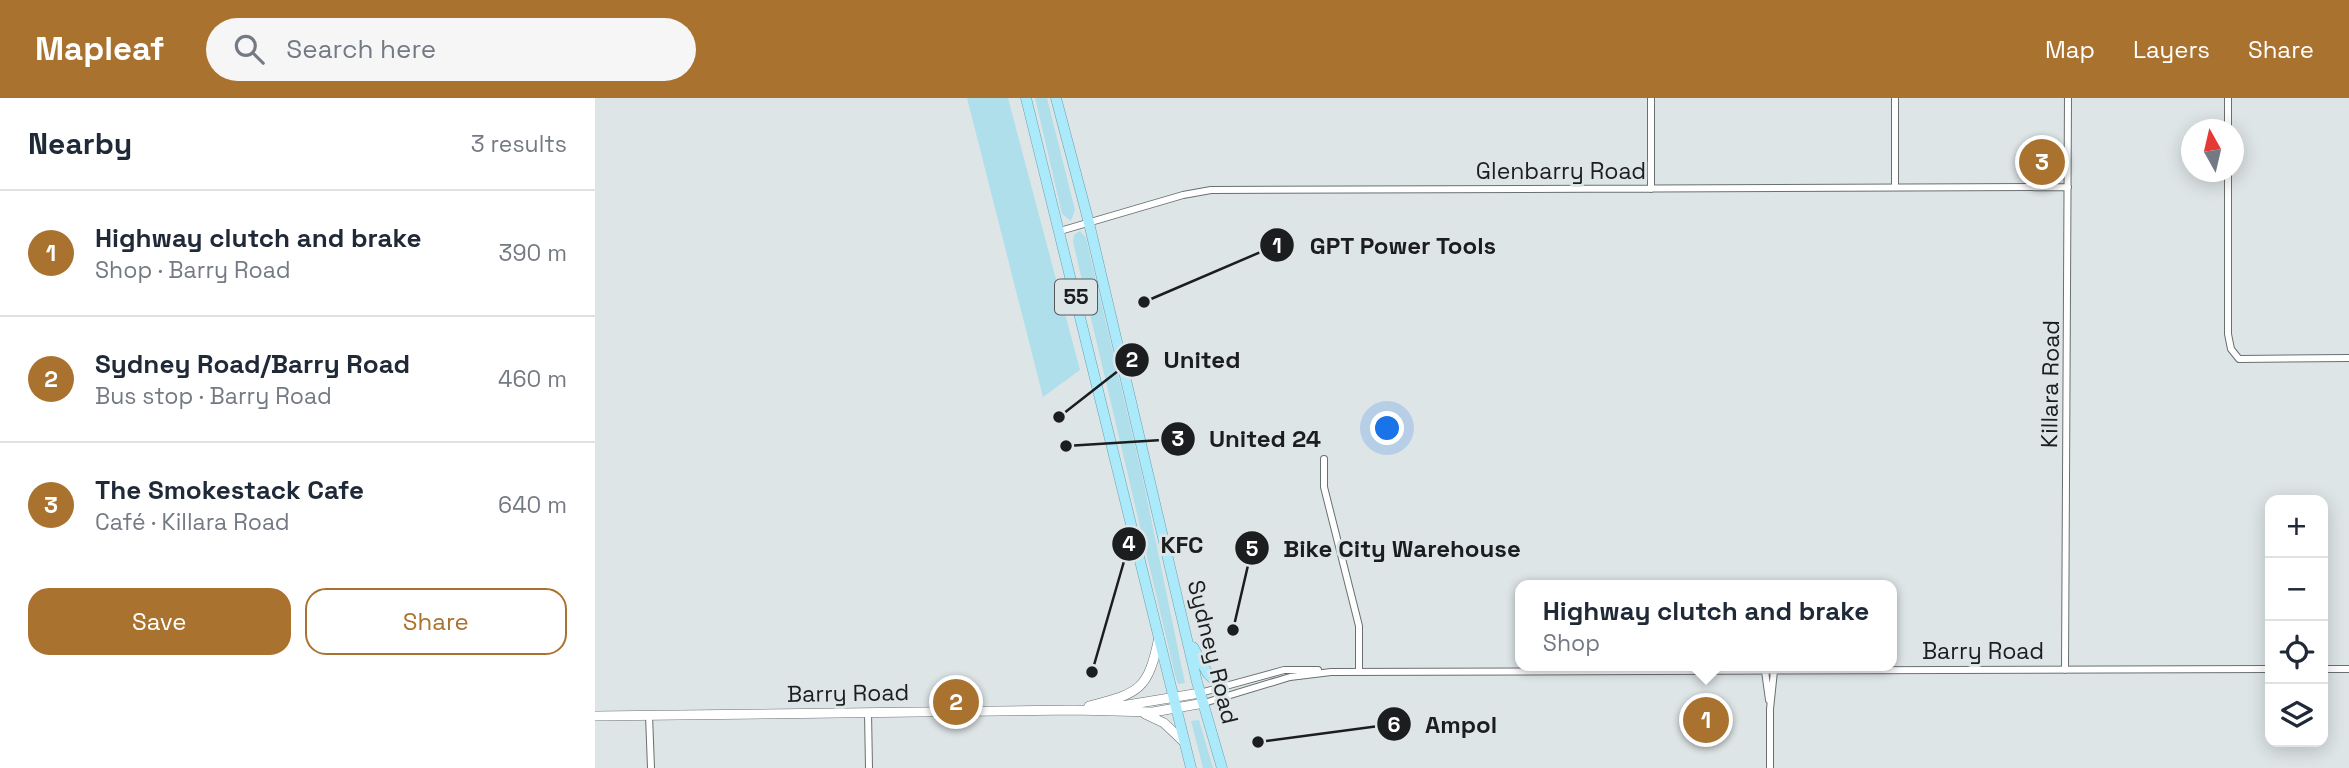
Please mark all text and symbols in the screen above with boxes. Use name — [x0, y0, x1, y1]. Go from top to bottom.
search box — [206, 18, 696, 81]
text: Mapleaf — [35, 28, 164, 70]
icon: search — [230, 30, 268, 68]
text: Search here — [286, 32, 436, 66]
text: Map — [2045, 34, 2095, 65]
text: Layers — [2133, 34, 2210, 65]
text: Share — [2248, 34, 2314, 65]
north arrow — [2181, 119, 2244, 182]
text: Nearby — [28, 124, 132, 163]
text: 3 results — [471, 129, 567, 159]
pin: 3 — [2019, 136, 2065, 188]
street label: Glenbarry Road — [1476, 156, 1646, 186]
text: Highway clutch and brake — [95, 221, 421, 255]
callout: GPT Power Tools — [1260, 223, 1510, 268]
text: GPT Power Tools — [1310, 230, 1496, 261]
text: 1 — [1272, 232, 1282, 259]
text: 1 — [46, 238, 56, 268]
text: 390 m — [499, 238, 567, 268]
text: Shop · Barry Road — [95, 255, 291, 285]
road number: 55 — [1055, 280, 1097, 314]
street label: Killara Road — [2034, 320, 2066, 448]
callout: United — [1114, 337, 1254, 382]
text: United — [1164, 344, 1240, 375]
text: 2 — [1126, 346, 1138, 373]
text: Sydney Road/Barry Road — [95, 347, 410, 381]
text: 2 — [44, 364, 58, 394]
text: 460 m — [498, 364, 567, 394]
text: Bus stop · Barry Road — [95, 381, 332, 411]
your location — [1370, 411, 1404, 445]
callout: United 24 — [1160, 416, 1336, 461]
text: United 24 — [1209, 423, 1321, 454]
text: 3 — [1172, 425, 1184, 452]
text: The Smokestack Cafe — [95, 473, 364, 507]
text: 3 — [44, 490, 58, 520]
text: 640 m — [498, 490, 567, 520]
map controls — [2265, 495, 2328, 747]
button: + — [2265, 495, 2328, 558]
text: Café · Killara Road — [95, 507, 290, 537]
callout: KFC — [1112, 522, 1218, 567]
callout: Bike City Warehouse — [1234, 526, 1535, 571]
text: KFC — [1160, 529, 1204, 560]
text: 4 — [1122, 530, 1136, 557]
text: Bike City Warehouse — [1283, 533, 1521, 564]
text: 5 — [1246, 535, 1258, 562]
button: − — [2265, 558, 2328, 621]
street label: Sydney Road — [1181, 577, 1245, 727]
popup — [1515, 580, 1897, 671]
button: Save — [28, 588, 291, 655]
button: Share — [305, 588, 567, 655]
text: Highway clutch and brake — [1543, 594, 1869, 628]
button: locate — [2265, 621, 2328, 684]
text: Shop — [1543, 628, 1600, 658]
street label: Barry Road — [1922, 636, 2044, 666]
pin: 2 — [933, 676, 979, 728]
street label: Barry Road — [787, 677, 909, 709]
button: layers — [2265, 684, 2328, 747]
pin: 1 — [1683, 694, 1729, 746]
callout: Ampol — [1376, 702, 1512, 747]
text: Ampol — [1425, 709, 1497, 740]
text: 6 — [1388, 711, 1401, 738]

